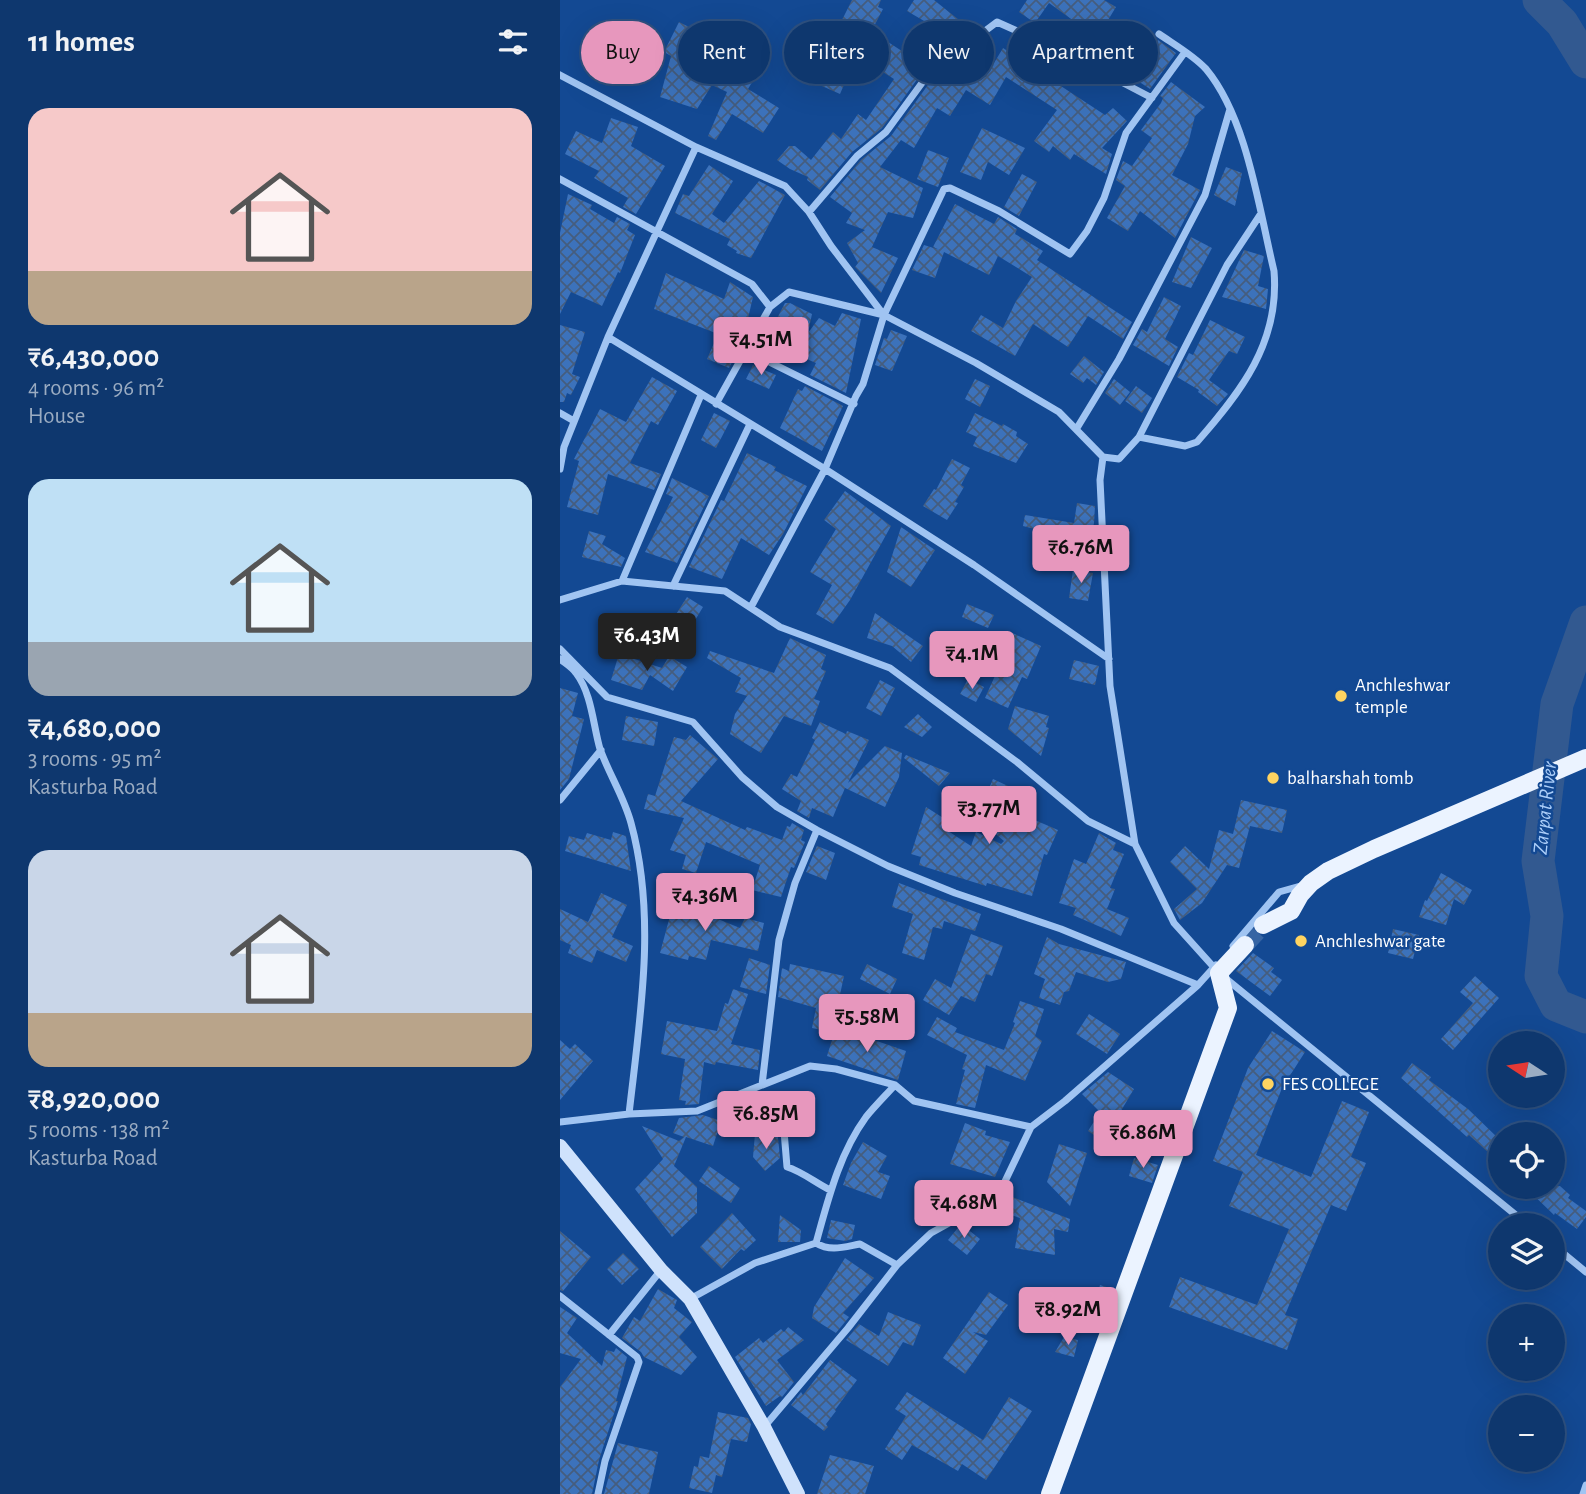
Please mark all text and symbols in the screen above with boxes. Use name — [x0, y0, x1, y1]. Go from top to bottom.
chip: Buy — [581, 21, 664, 84]
chip: Rent — [678, 21, 770, 84]
chip: Filters — [784, 21, 889, 84]
chip: New — [903, 21, 994, 84]
chip: Apartment — [1008, 21, 1158, 84]
icon: filters — [494, 23, 532, 61]
text: 11 homes — [28, 27, 135, 57]
icon: home — [217, 154, 343, 280]
pin: ₹4.51M — [704, 318, 818, 377]
text: ₹4.51M — [729, 328, 793, 351]
text: ₹6,430,000 — [28, 342, 159, 372]
text: 4 rooms · 96 m² — [28, 377, 164, 400]
text: House — [28, 405, 85, 428]
icon: home — [217, 525, 343, 651]
pin: ₹6.76M — [1024, 526, 1138, 585]
text: ₹6.76M — [1048, 536, 1114, 559]
pin: ₹6.43M — [590, 614, 704, 673]
text: ₹6.43M — [614, 624, 680, 647]
pin: ₹4.1M — [923, 632, 1021, 691]
text: ₹4.1M — [945, 642, 999, 665]
place label: Anchleshwar temple — [1355, 676, 1450, 717]
marker: Anchleshwar temple — [1333, 688, 1349, 704]
text: ₹4,680,000 — [28, 713, 161, 743]
text: 3 rooms · 95 m² — [28, 748, 161, 771]
water label: Zarpat River — [1530, 759, 1561, 856]
place label: balharshah tomb — [1287, 769, 1413, 788]
marker: balharshah tomb — [1265, 770, 1281, 786]
text: Kasturba Road — [28, 776, 158, 799]
pin: ₹3.77M — [932, 786, 1046, 846]
text: ₹3.77M — [957, 797, 1021, 820]
pin: ₹4.36M — [648, 874, 762, 933]
text: ₹4.36M — [672, 884, 738, 907]
icon: home — [217, 896, 343, 1022]
place label: Anchleshwar gate — [1315, 932, 1446, 951]
marker: Anchleshwar gate — [1293, 933, 1309, 949]
pin: ₹5.58M — [810, 995, 924, 1054]
text: ₹5.58M — [835, 1005, 899, 1028]
north arrow — [1488, 1031, 1564, 1108]
map controls — [1488, 1031, 1565, 1472]
place label: FES COLLEGE — [1282, 1075, 1379, 1094]
marker: FES COLLEGE — [1260, 1076, 1276, 1092]
text: ₹8,920,000 — [28, 1084, 160, 1114]
pin: ₹6.85M — [709, 1092, 823, 1151]
text: ₹6.85M — [733, 1102, 799, 1125]
pin: ₹6.86M — [1086, 1110, 1200, 1170]
text: 5 rooms · 138 m² — [28, 1119, 169, 1142]
text: ₹6.86M — [1110, 1121, 1176, 1144]
button: locate — [1488, 1122, 1565, 1199]
text: Kasturba Road — [28, 1147, 158, 1170]
pin: ₹4.68M — [907, 1180, 1021, 1240]
text: ₹4.68M — [930, 1191, 998, 1214]
button: layers — [1488, 1213, 1565, 1290]
pin: ₹8.92M — [1011, 1288, 1125, 1347]
text: ₹8.92M — [1035, 1298, 1101, 1321]
button: + — [1488, 1304, 1565, 1381]
button: − — [1488, 1395, 1565, 1472]

